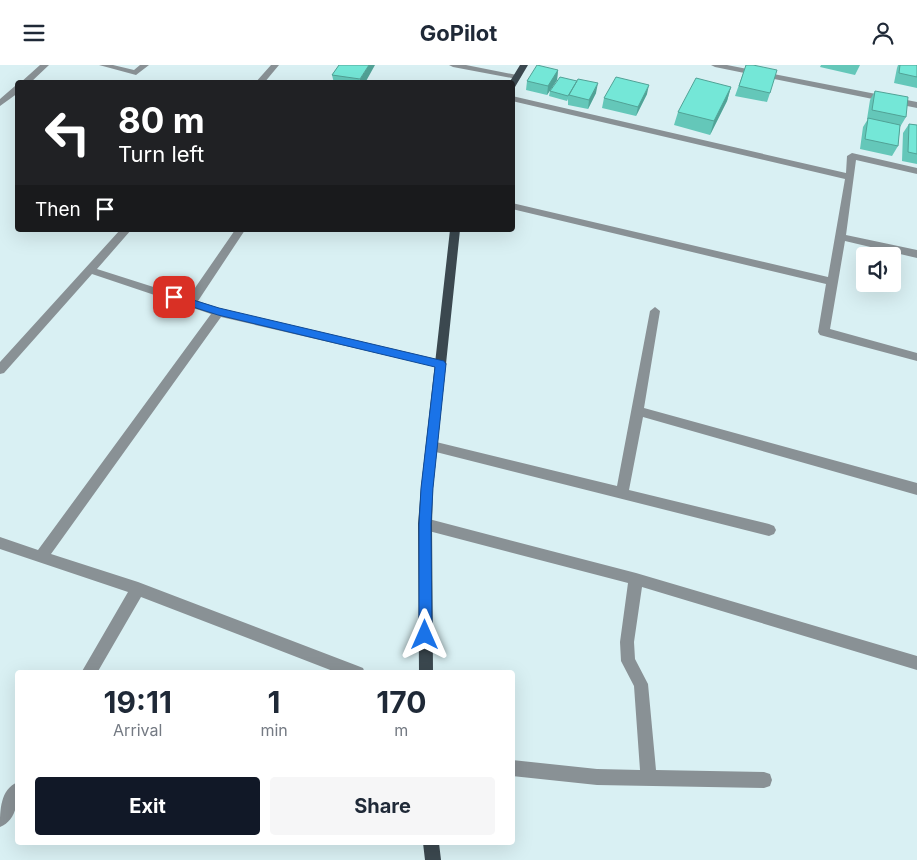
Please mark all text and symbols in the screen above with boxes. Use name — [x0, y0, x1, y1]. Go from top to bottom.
icon: menu — [20, 19, 48, 47]
icon: person — [869, 19, 897, 47]
text: GoPilot — [420, 20, 497, 46]
text: 80 m — [118, 99, 205, 141]
icon: left — [35, 100, 100, 165]
text: Turn left — [118, 141, 204, 167]
icon: arrive — [91, 195, 119, 223]
text: Then — [35, 198, 81, 221]
map controls — [856, 247, 901, 292]
button: sound — [856, 247, 901, 292]
pin — [153, 276, 195, 318]
icon: arrive — [160, 283, 188, 311]
position arrow — [398, 608, 450, 660]
text: 19:11 — [104, 684, 172, 720]
text: 1 — [268, 684, 281, 720]
text: 170 — [376, 684, 426, 720]
text: Arrival — [113, 720, 162, 740]
text: min — [260, 720, 288, 740]
text: m — [394, 720, 408, 740]
button: Exit — [35, 777, 260, 835]
button: Share — [270, 777, 495, 835]

